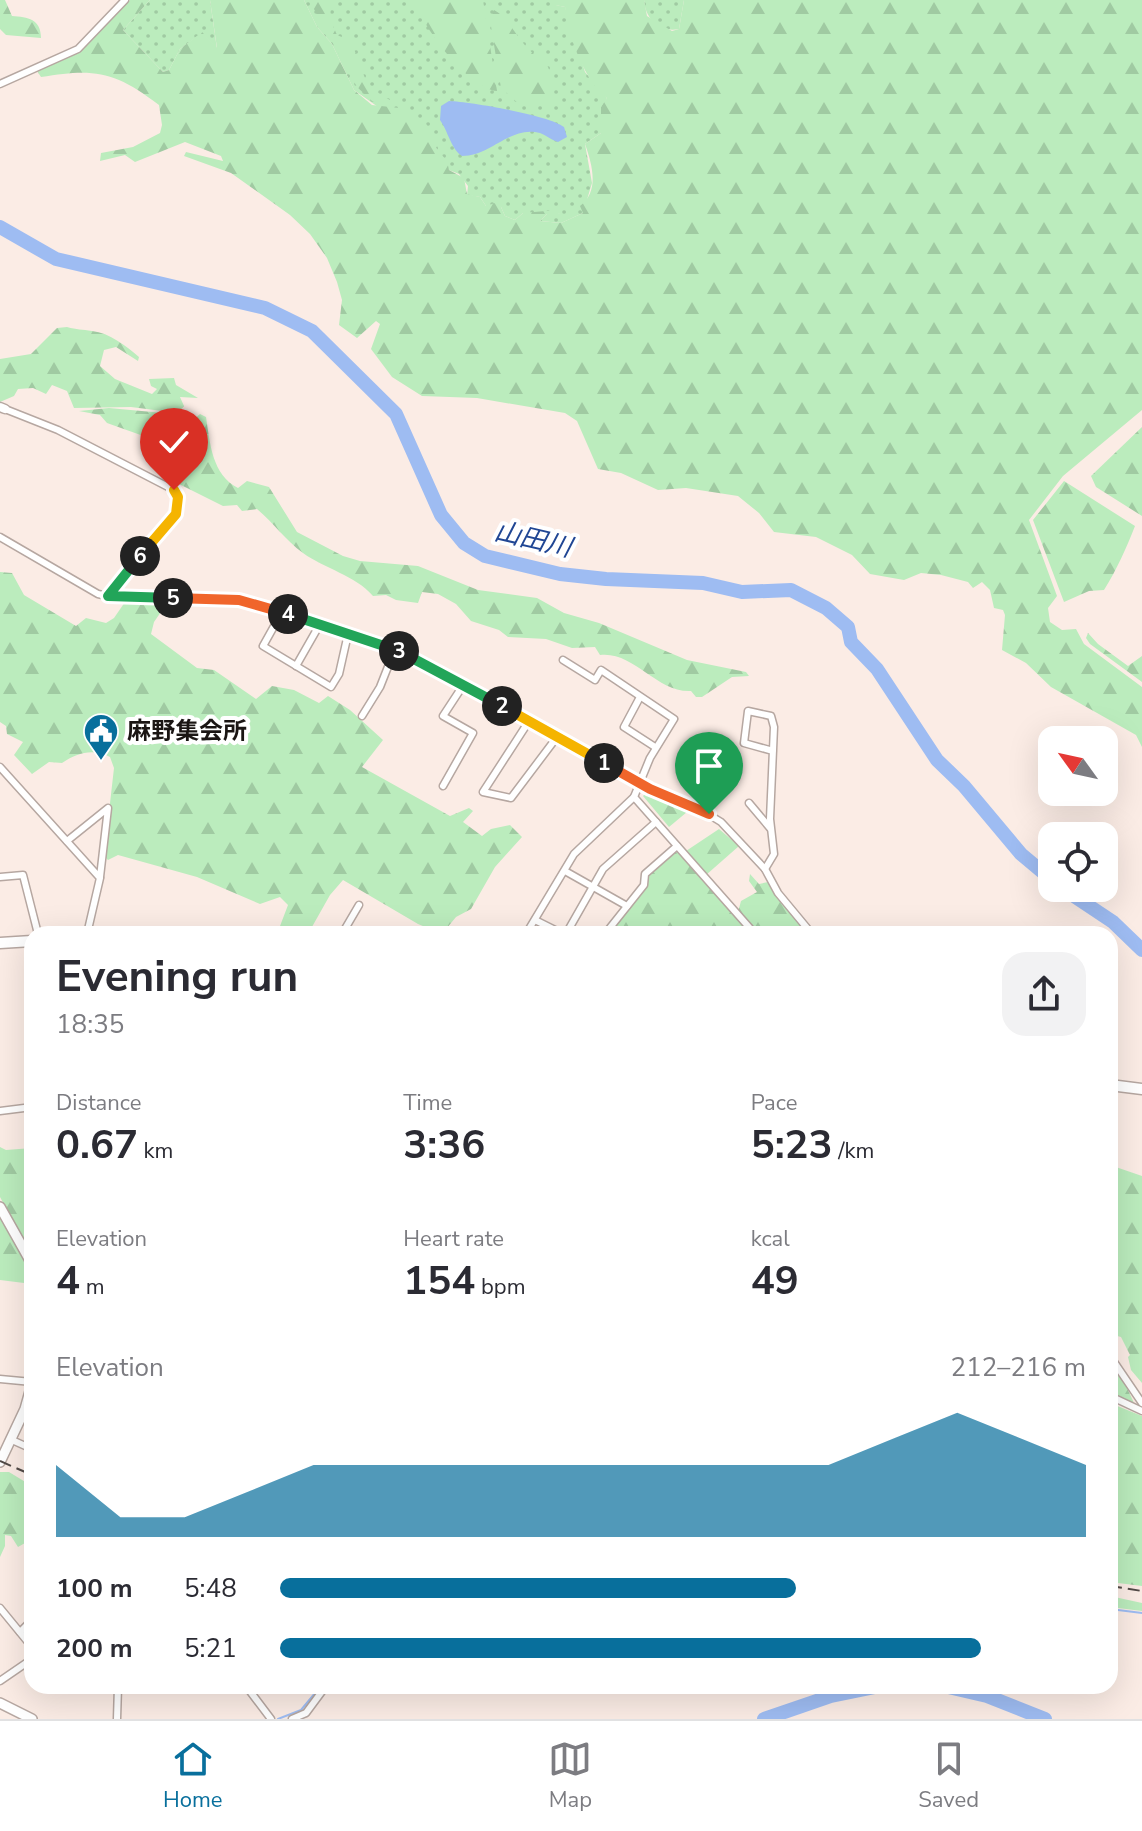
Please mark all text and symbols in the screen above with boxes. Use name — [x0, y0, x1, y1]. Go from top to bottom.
pin — [140, 408, 208, 490]
icon: check — [152, 420, 196, 464]
water label: 山田川 — [491, 514, 578, 566]
pin: 6 — [120, 536, 160, 576]
text: 6 — [133, 541, 147, 571]
pin: 5 — [153, 578, 193, 618]
text: 5 — [166, 583, 180, 613]
pin: 4 — [268, 594, 308, 634]
text: 4 — [281, 599, 295, 629]
pin: 3 — [379, 631, 419, 671]
text: 3 — [392, 636, 406, 666]
pin: 2 — [482, 686, 522, 726]
text: 2 — [495, 691, 509, 721]
public building icon: 麻野集会所 — [82, 712, 120, 762]
place label: 麻野集会所 — [127, 715, 247, 747]
north arrow — [1038, 726, 1118, 806]
map controls — [1038, 726, 1118, 902]
pin — [675, 732, 743, 814]
pin: 1 — [584, 743, 624, 783]
icon: arrive — [687, 744, 731, 788]
text: 1 — [597, 748, 611, 778]
button: locate — [1038, 822, 1118, 902]
text: Evening run — [56, 947, 298, 1007]
button: share — [1002, 952, 1086, 1036]
text: 18:35 — [56, 1007, 124, 1042]
text: Distance — [56, 1088, 141, 1118]
text: Time — [403, 1088, 452, 1118]
text: Pace — [751, 1088, 797, 1118]
text: 0.67 — [56, 1118, 138, 1172]
text: 3:36 — [403, 1118, 485, 1172]
text: 5:23 — [751, 1118, 833, 1172]
text: km — [138, 1136, 173, 1166]
text: /km — [833, 1136, 874, 1166]
text: Elevation — [56, 1224, 147, 1254]
text: Heart rate — [403, 1224, 504, 1254]
text: kcal — [751, 1224, 790, 1254]
text: 4 — [56, 1254, 80, 1308]
text: 154 — [403, 1254, 475, 1308]
text: 49 — [751, 1254, 799, 1308]
text: m — [80, 1272, 105, 1302]
text: bpm — [475, 1272, 525, 1302]
text: Elevation — [56, 1350, 164, 1385]
text: 212–216 m — [950, 1350, 1086, 1385]
text: 100 m — [56, 1571, 133, 1606]
text: 5:48 — [184, 1571, 237, 1606]
text: 200 m — [56, 1631, 133, 1666]
text: 5:21 — [184, 1631, 237, 1666]
tab: Home — [163, 1737, 222, 1815]
tab: Map — [548, 1737, 592, 1815]
tab: Saved — [918, 1737, 979, 1815]

